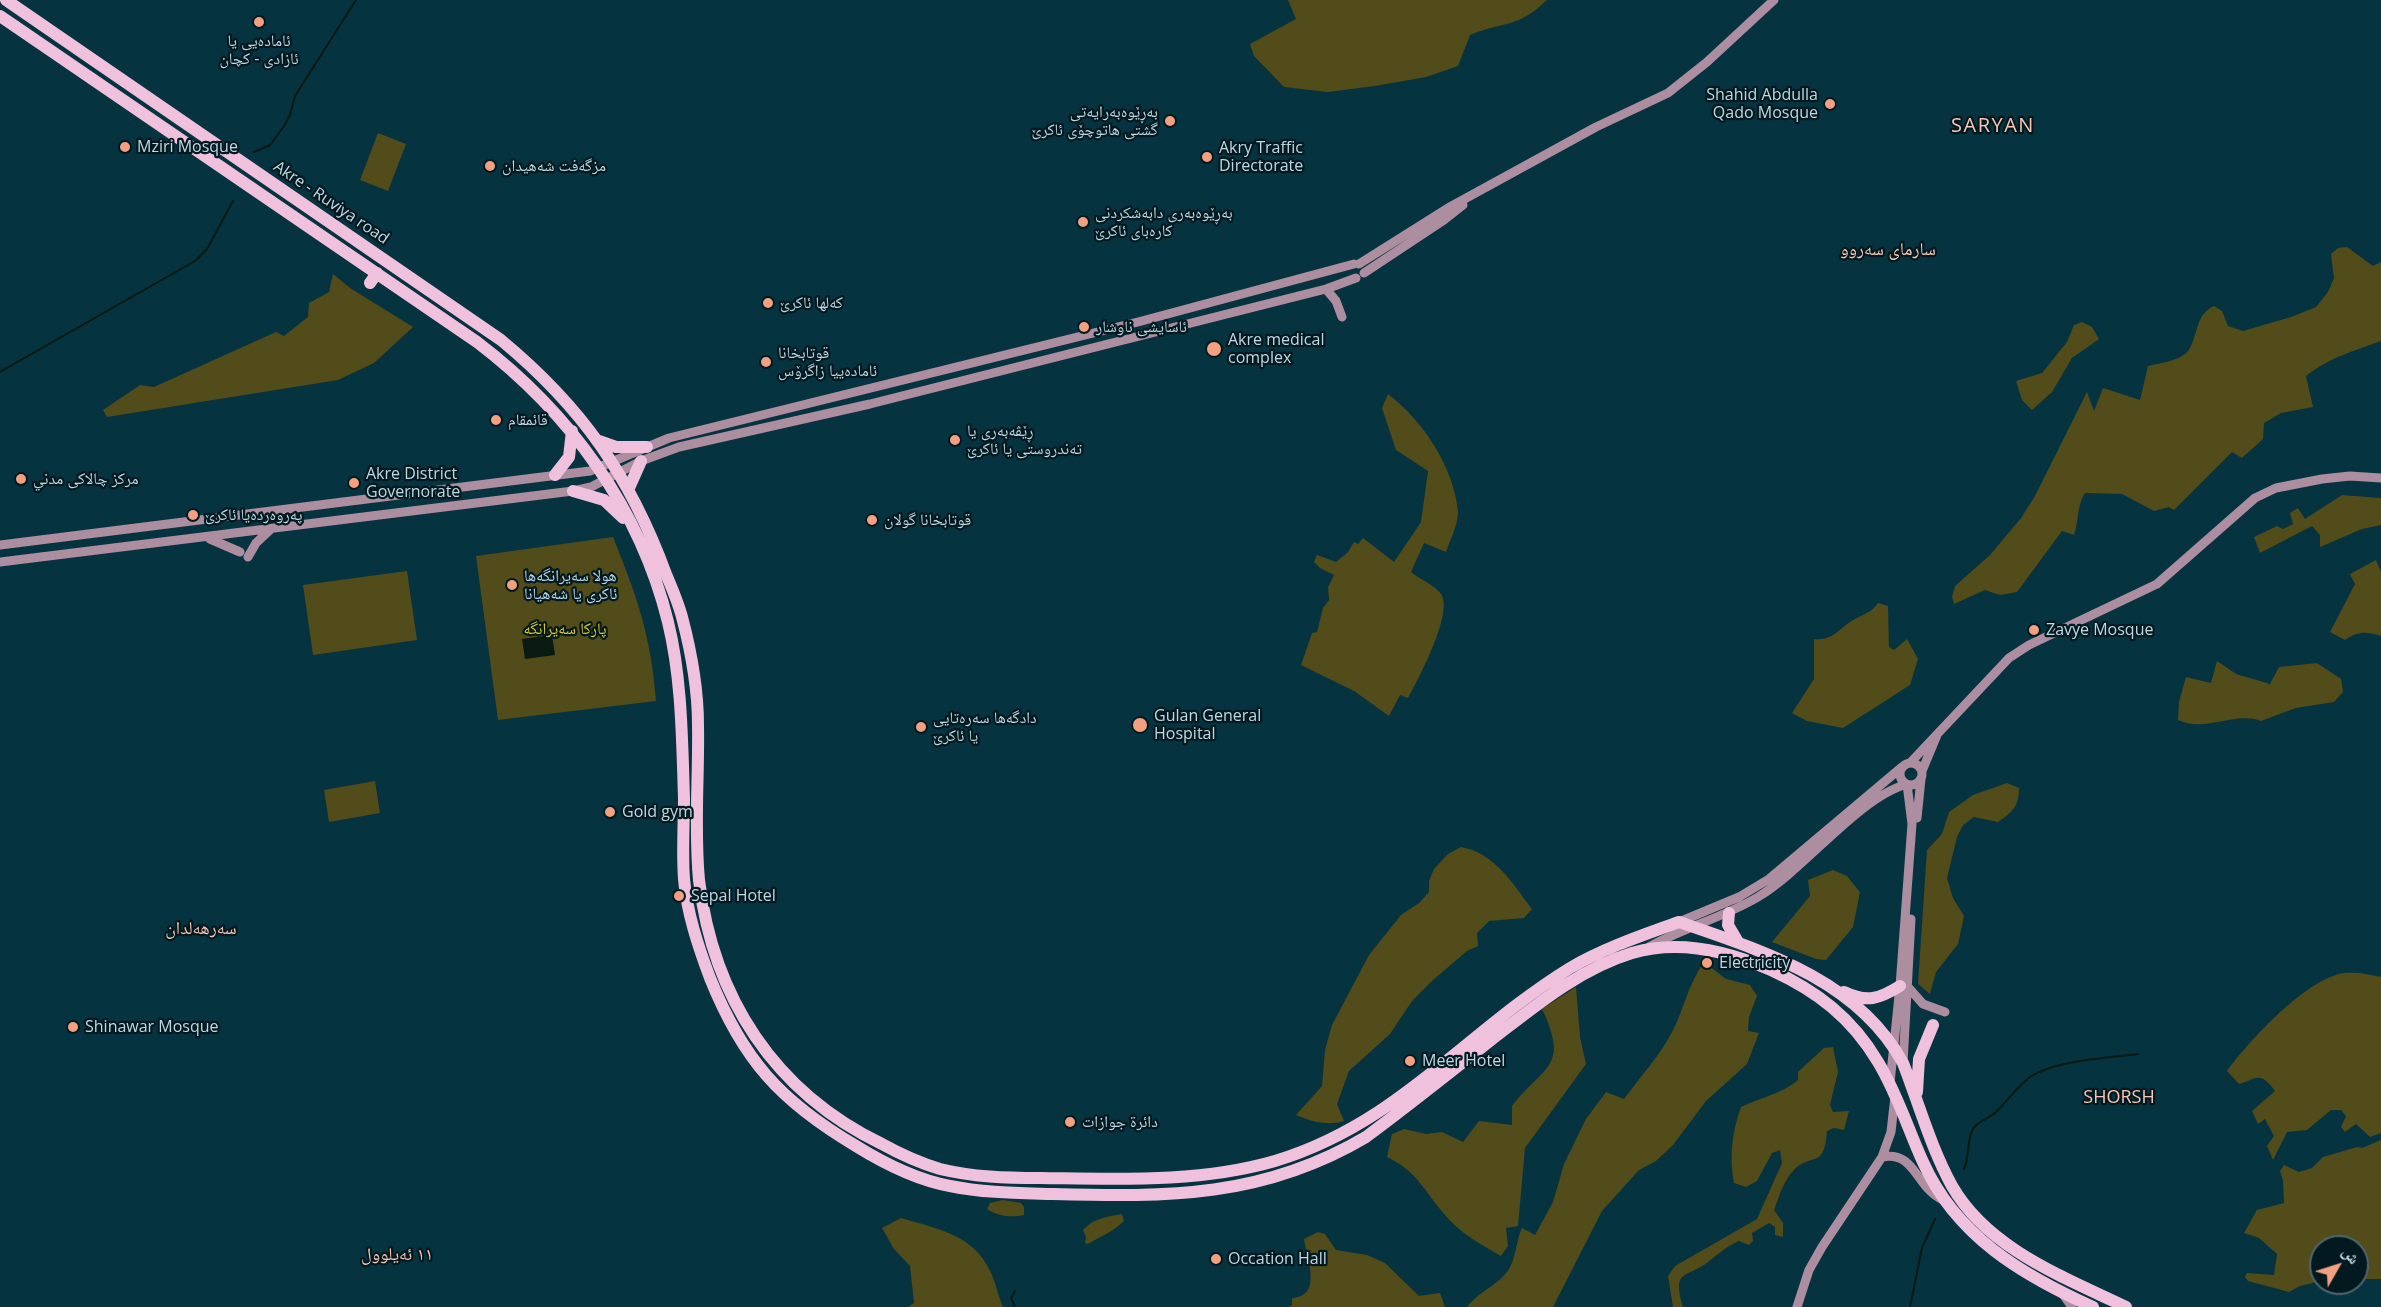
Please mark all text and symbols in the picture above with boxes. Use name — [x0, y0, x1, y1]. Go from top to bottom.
marker: ئامادەیی یا ئازادی - کچان — [252, 15, 266, 29]
place label: ئامادەیی یا ئازادی - کچان — [219, 31, 299, 69]
place label: Shahid Abdulla Qado Mosque — [1706, 85, 1818, 123]
marker: Shahid Abdulla Qado Mosque — [1823, 97, 1837, 111]
place label: بەڕێوەبەرایەتی گشتی هاتوچۆی ئاکرێ — [1032, 102, 1158, 140]
marker: بەڕێوەبەرایەتی گشتی هاتوچۆی ئاکرێ — [1163, 114, 1177, 128]
district label: SARYAN — [1951, 114, 2035, 138]
place label: Mziri Mosque — [137, 137, 238, 157]
place label: Akry Traffic Directorate — [1219, 138, 1303, 176]
marker: Mziri Mosque — [118, 140, 132, 154]
marker: Akry Traffic Directorate — [1200, 150, 1214, 164]
place label: مزگەفت شه‌هيدان — [502, 156, 606, 176]
street label: Akre - Ruviya road — [270, 157, 392, 249]
marker: مزگەفت شه‌هيدان — [483, 159, 497, 173]
place label: بەڕێوەبەری دابەشکردنی کارەبای ئاکرێ — [1095, 203, 1233, 241]
marker: بەڕێوەبەری دابەشکردنی کارەبای ئاکرێ — [1076, 215, 1090, 229]
district label: سارمای سەروو — [1840, 239, 1936, 261]
place label: کەلها ئاکرێ — [780, 293, 843, 313]
marker: کەلها ئاکرێ — [761, 296, 775, 310]
place label: ئاسايشى ناوشار — [1096, 317, 1187, 337]
marker: ئاسايشى ناوشار — [1077, 320, 1091, 334]
place label: Akre medical complex — [1228, 330, 1324, 368]
marker: Akre medical complex — [1205, 340, 1223, 358]
place label: قوتابخانا ئامادەییا زاگرۆس — [778, 343, 877, 381]
marker: قوتابخانا ئامادەییا زاگرۆس — [759, 355, 773, 369]
place label: قائمقام — [508, 410, 548, 430]
marker: قائمقام — [489, 413, 503, 427]
place label: ڕێڤەبەری یا تەندروستی یا ئاکرێ — [967, 421, 1082, 459]
marker: ڕێڤەبەری یا تەندروستی یا ئاکرێ — [948, 433, 962, 447]
place label: Akre District Governorate — [366, 464, 460, 502]
place label: مركز چالاکى مدني — [33, 469, 139, 489]
marker: مركز چالاکى مدني — [14, 472, 28, 486]
marker: Akre District Governorate — [347, 476, 361, 490]
place label: پەروەردەیا ئاكرێ — [205, 505, 302, 525]
marker: پەروەردەیا ئاكرێ — [186, 508, 200, 522]
place label: قوتابخانا گولان — [884, 510, 971, 530]
marker: قوتابخانا گولان — [865, 513, 879, 527]
place label: هولا سەیرانگەها ئاکری یا شەهیانا — [524, 566, 617, 604]
marker: هولا سەیرانگەها ئاکری یا شەهیانا — [505, 578, 519, 592]
park label: پارکا سەیرانگه — [523, 619, 607, 639]
place label: Zavye Mosque — [2046, 620, 2153, 640]
marker: Zavye Mosque — [2027, 623, 2041, 637]
place label: Gulan General Hospital — [1154, 706, 1261, 744]
place label: دادگەها سەرەتایی یا ئاکرێ — [933, 708, 1037, 746]
marker: Gulan General Hospital — [1131, 716, 1149, 734]
marker: دادگەها سەرەتایی یا ئاکرێ — [914, 720, 928, 734]
place label: Gold gym — [622, 802, 693, 822]
marker: Gold gym — [603, 805, 617, 819]
place label: Sepal Hotel — [691, 886, 776, 906]
marker: Sepal Hotel — [672, 889, 686, 903]
district label: سەرهەلدان — [165, 918, 237, 940]
place label: Electricity — [1719, 953, 1790, 973]
marker: Electricity — [1700, 956, 1714, 970]
place label: Shinawar Mosque — [85, 1017, 219, 1037]
marker: Shinawar Mosque — [66, 1020, 80, 1034]
place label: Meer Hotel — [1422, 1051, 1505, 1071]
marker: Meer Hotel — [1403, 1054, 1417, 1068]
district label: SHORSH — [2079, 1087, 2159, 1109]
place label: دائرة جوازات — [1082, 1112, 1158, 1132]
marker: دائرة جوازات — [1063, 1115, 1077, 1129]
north arrow — [2309, 1235, 2369, 1295]
text: ش — [2338, 1241, 2365, 1268]
district label: ١١ ئەیلوول — [361, 1244, 433, 1266]
place label: Occation Hall — [1228, 1249, 1327, 1269]
marker: Occation Hall — [1209, 1252, 1223, 1266]

